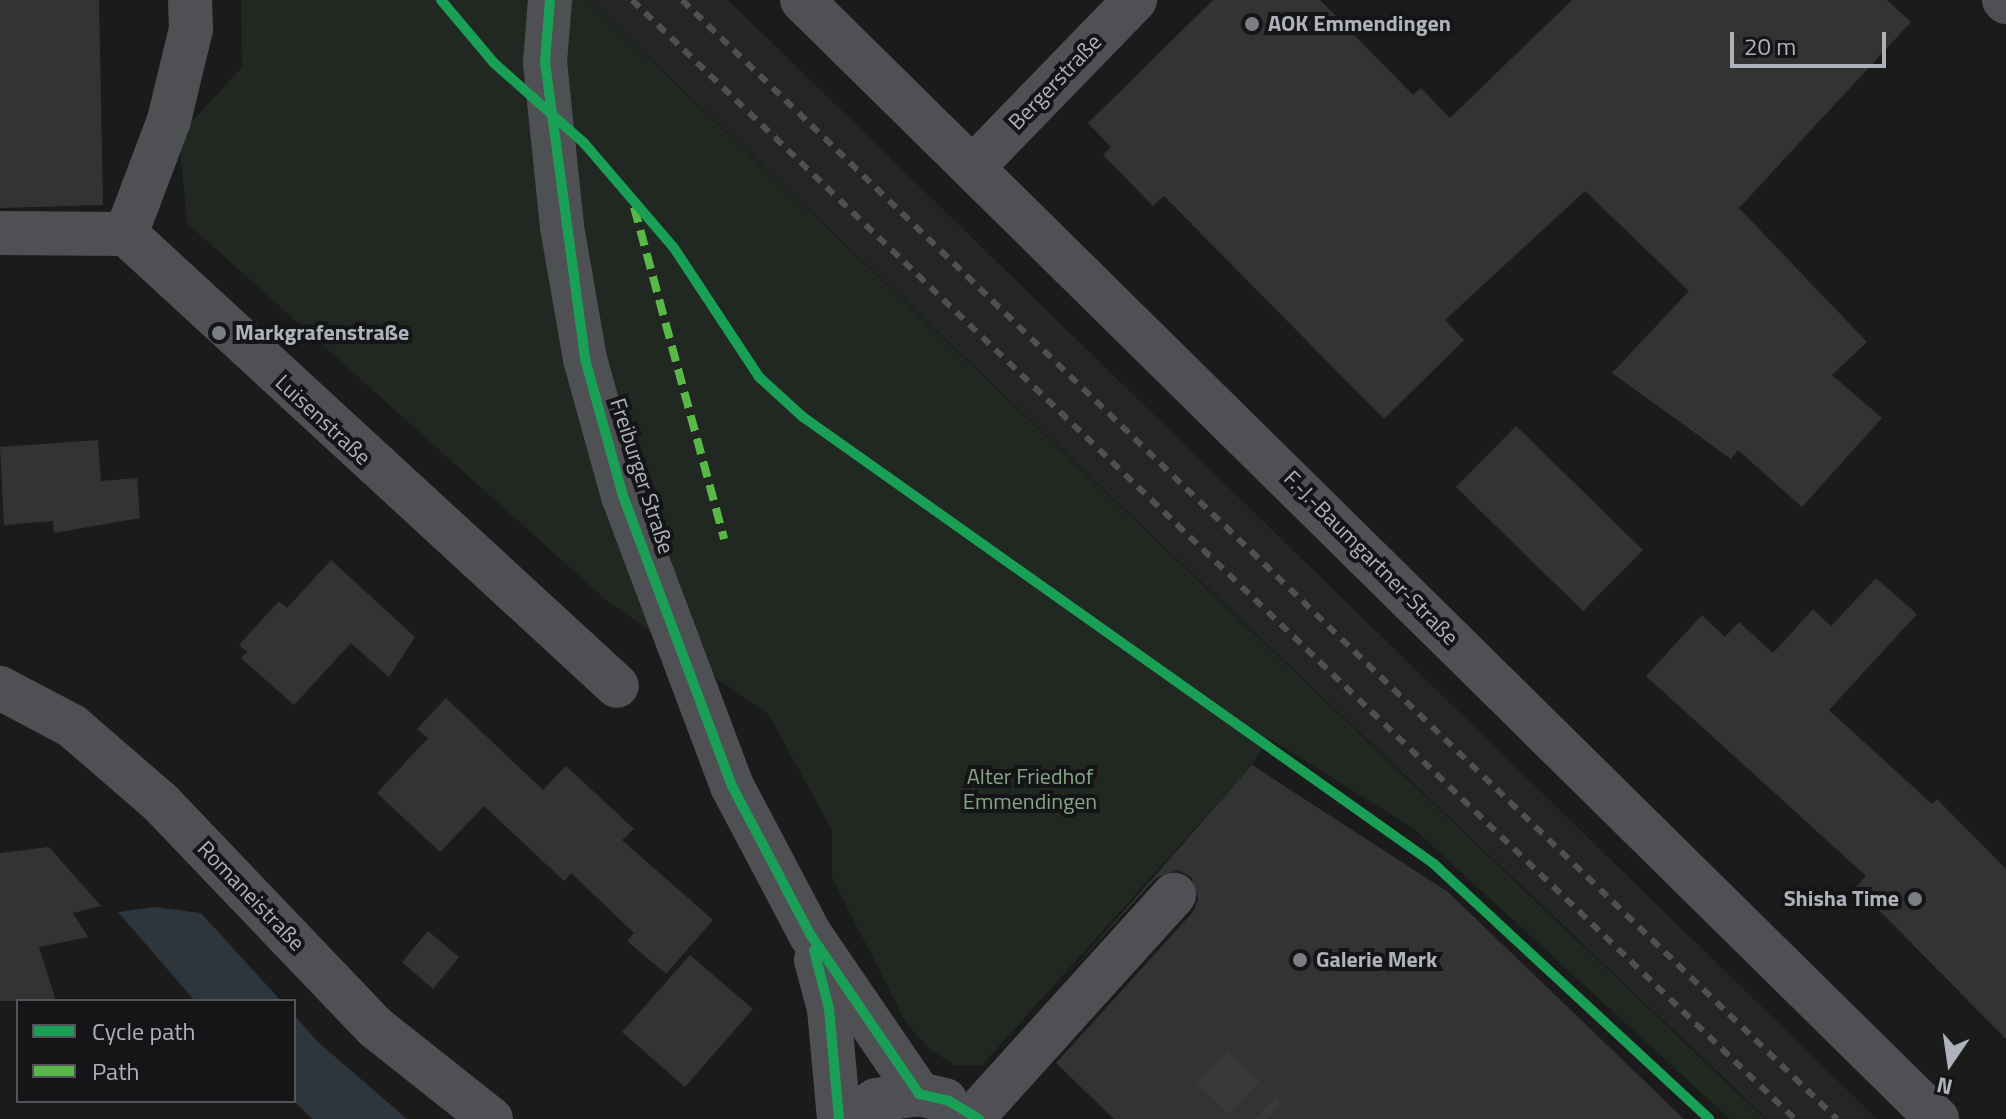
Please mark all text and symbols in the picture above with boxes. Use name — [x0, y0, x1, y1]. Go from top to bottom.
place label: AOK Emmendingen — [1268, 11, 1451, 37]
marker: AOK Emmendingen — [1243, 15, 1261, 33]
scale bar — [1734, 16, 1890, 66]
text: 20 m — [1744, 28, 1796, 64]
street label: Bergerstraße — [1003, 29, 1107, 135]
place label: Markgrafenstraße — [235, 320, 409, 346]
marker: Markgrafenstraße — [210, 324, 228, 342]
street label: Luisenstraße — [270, 369, 376, 471]
street label: Freiburger Straße — [604, 395, 680, 557]
street label: F.-J.-Baumgartner-Straße — [1278, 465, 1464, 651]
park label: Alter Friedhof Emmendingen — [963, 763, 1097, 814]
street label: Romaneistraße — [192, 836, 310, 956]
place label: Shisha Time — [1784, 886, 1899, 912]
marker: Shisha Time — [1906, 890, 1924, 908]
place label: Galerie Merk — [1316, 947, 1437, 973]
marker: Galerie Merk — [1291, 951, 1309, 969]
legend — [16, 999, 296, 1103]
text: Cycle path — [92, 1013, 195, 1049]
north arrow — [1910, 1023, 1990, 1103]
text: Path — [92, 1053, 139, 1089]
text: N — [1933, 1068, 1956, 1105]

